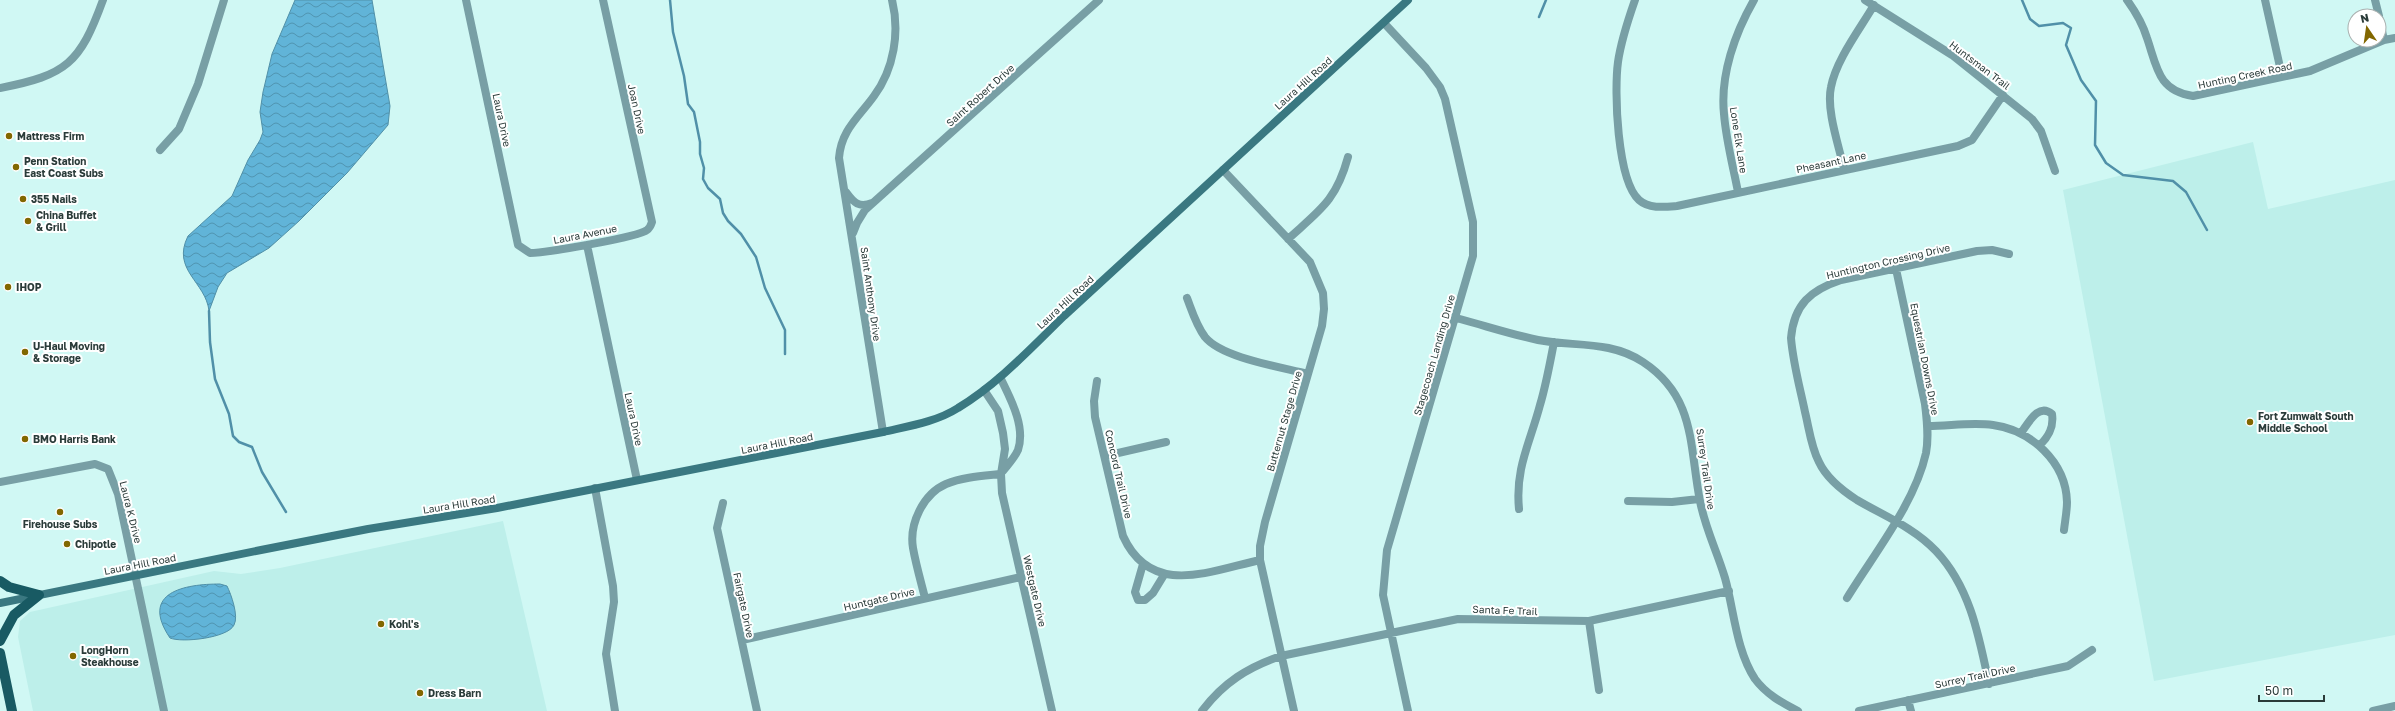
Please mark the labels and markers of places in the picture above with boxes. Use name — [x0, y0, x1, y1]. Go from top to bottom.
place label: Mattress Firm — [17, 130, 85, 142]
marker: Mattress Firm — [4, 131, 14, 141]
place label: Penn Station East Coast Subs — [24, 155, 104, 179]
marker: Penn Station East Coast Subs — [11, 162, 21, 172]
place label: 355 Nails — [31, 193, 77, 205]
marker: 355 Nails — [18, 194, 28, 204]
place label: China Buffet & Grill — [36, 209, 97, 233]
marker: China Buffet & Grill — [23, 216, 33, 226]
place label: IHOP — [16, 281, 42, 293]
marker: IHOP — [3, 282, 13, 292]
place label: U-Haul Moving & Storage — [33, 340, 105, 364]
marker: U-Haul Moving & Storage — [20, 347, 30, 357]
place label: Fort Zumwalt South Middle School — [2258, 410, 2354, 434]
marker: Fort Zumwalt South Middle School — [2245, 417, 2255, 427]
place label: BMO Harris Bank — [33, 433, 116, 445]
marker: BMO Harris Bank — [20, 434, 30, 444]
marker: Firehouse Subs — [55, 507, 65, 517]
place label: Firehouse Subs — [23, 518, 98, 530]
place label: Chipotle — [75, 538, 116, 550]
marker: Chipotle — [62, 539, 72, 549]
place label: Kohl's — [389, 618, 420, 630]
marker: Kohl's — [376, 619, 386, 629]
place label: LongHorn Steakhouse — [81, 644, 139, 668]
marker: LongHorn Steakhouse — [68, 651, 78, 661]
place label: Dress Barn — [428, 687, 481, 699]
marker: Dress Barn — [415, 688, 425, 698]

